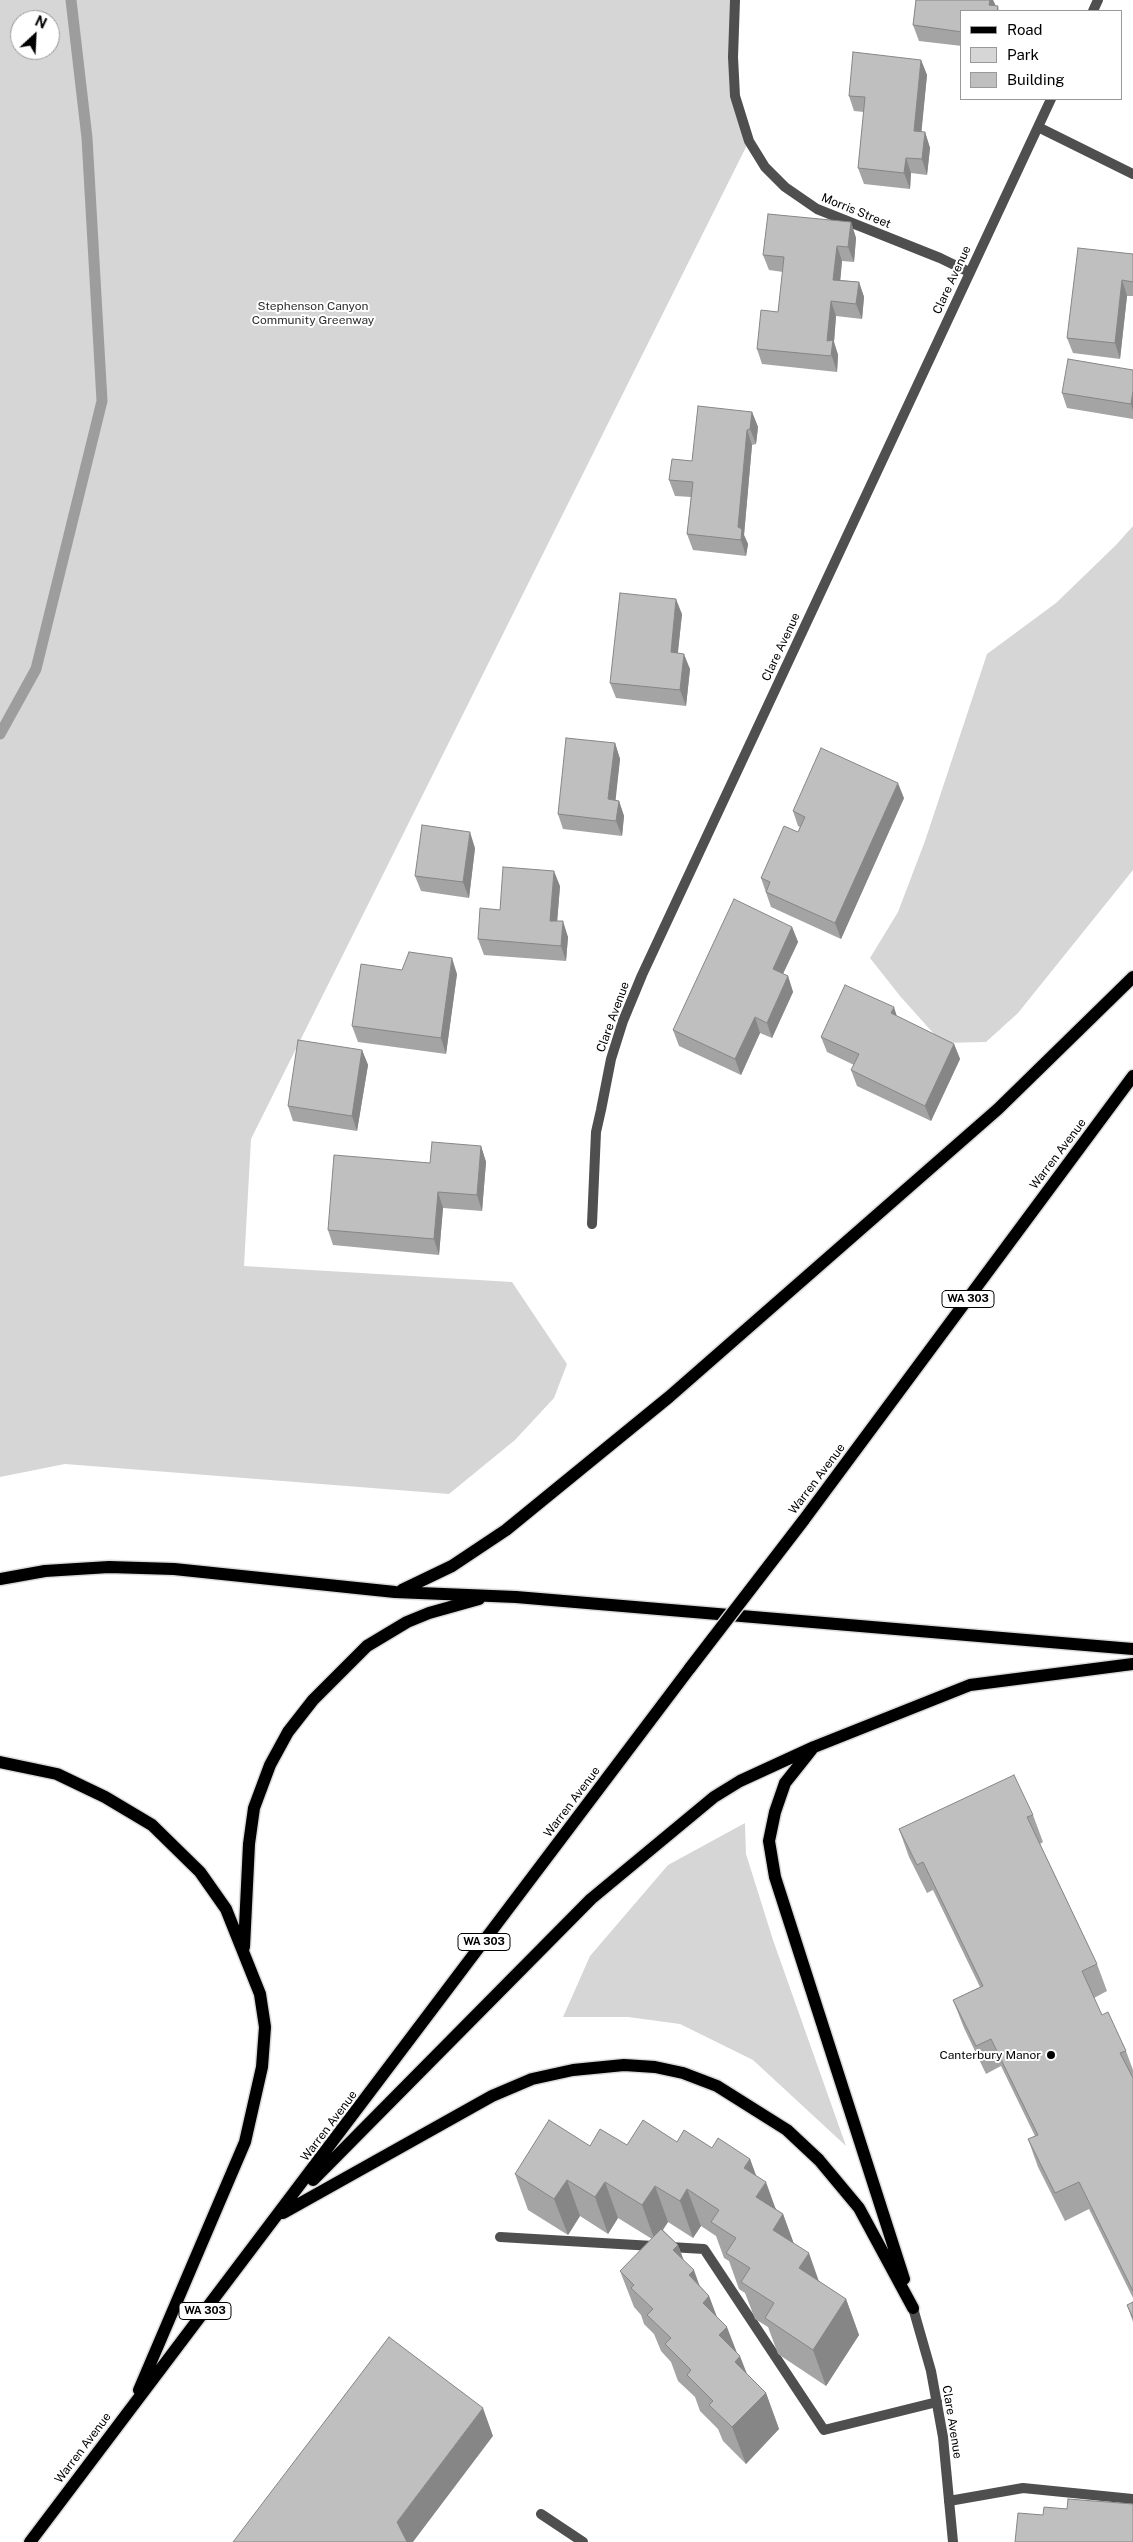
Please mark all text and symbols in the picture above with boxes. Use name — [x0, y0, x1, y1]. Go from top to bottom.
north arrow — [10, 10, 60, 60]
legend — [960, 10, 1123, 100]
text: N — [33, 13, 49, 32]
text: Road — [1007, 21, 1043, 38]
text: Park — [1007, 46, 1039, 63]
text: Building — [1007, 71, 1065, 88]
street label: Morris Street — [819, 191, 893, 231]
street label: Clare Avenue — [930, 243, 974, 317]
park label: Stephenson Canyon Community Greenway — [252, 299, 374, 327]
street label: Clare Avenue — [759, 610, 803, 684]
street label: Clare Avenue — [594, 980, 632, 1054]
street label: Warren Avenue — [1027, 1116, 1089, 1192]
road number: WA 303 — [942, 1290, 994, 1308]
street label: Warren Avenue — [786, 1441, 848, 1517]
street label: Warren Avenue — [541, 1764, 603, 1840]
road number: WA 303 — [458, 1934, 510, 1950]
place label: Canterbury Manor — [940, 2048, 1041, 2062]
marker: Canterbury Manor — [1045, 2049, 1057, 2061]
street label: Warren Avenue — [298, 2088, 360, 2164]
road number: WA 303 — [179, 2302, 231, 2320]
street label: Clare Avenue — [939, 2384, 965, 2460]
street label: Warren Avenue — [52, 2410, 114, 2486]

